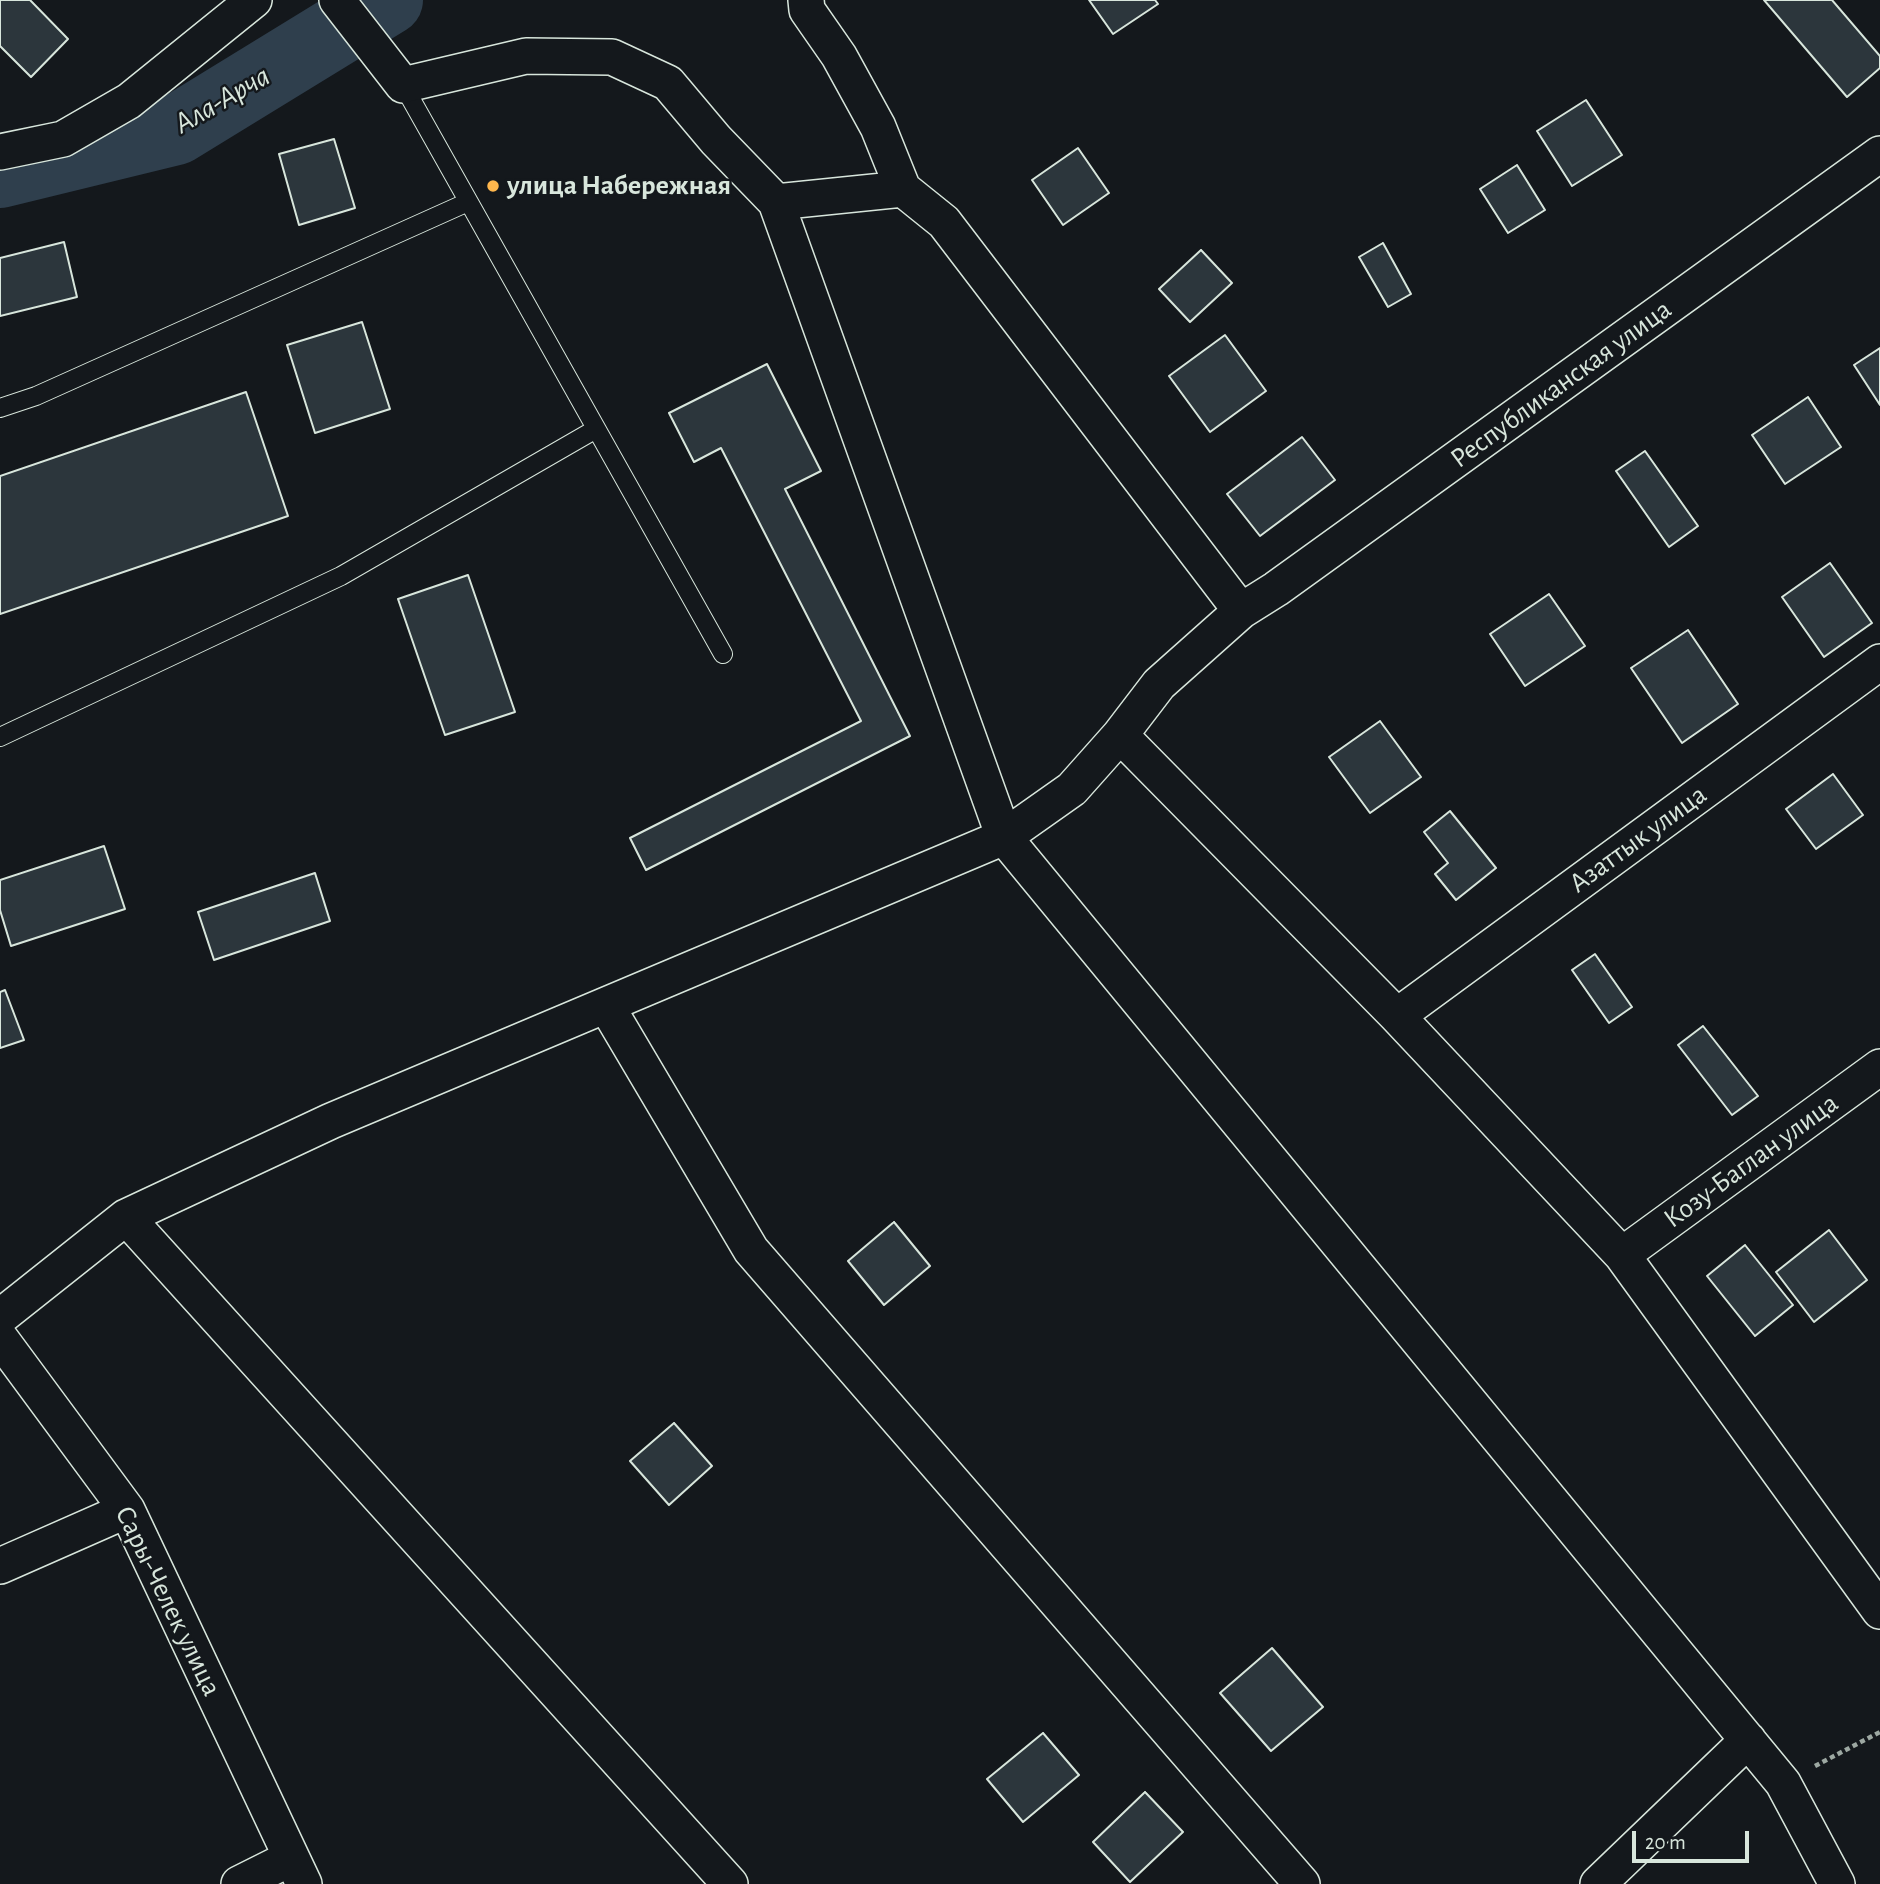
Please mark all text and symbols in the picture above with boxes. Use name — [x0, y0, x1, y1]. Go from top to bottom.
water label: Ала-Арча — [167, 58, 277, 142]
place label: улица Набережная — [507, 169, 731, 203]
marker: улица Набережная — [485, 178, 501, 194]
street label: Республиканская улица — [1444, 293, 1678, 475]
street label: Азаттык улица — [1563, 778, 1713, 900]
street label: Козу-Баглан улица — [1657, 1086, 1845, 1236]
street label: Сары-Челек улица — [107, 1501, 229, 1701]
scale bar — [1635, 1818, 1752, 1862]
text: 20 m — [1645, 1832, 1686, 1853]

